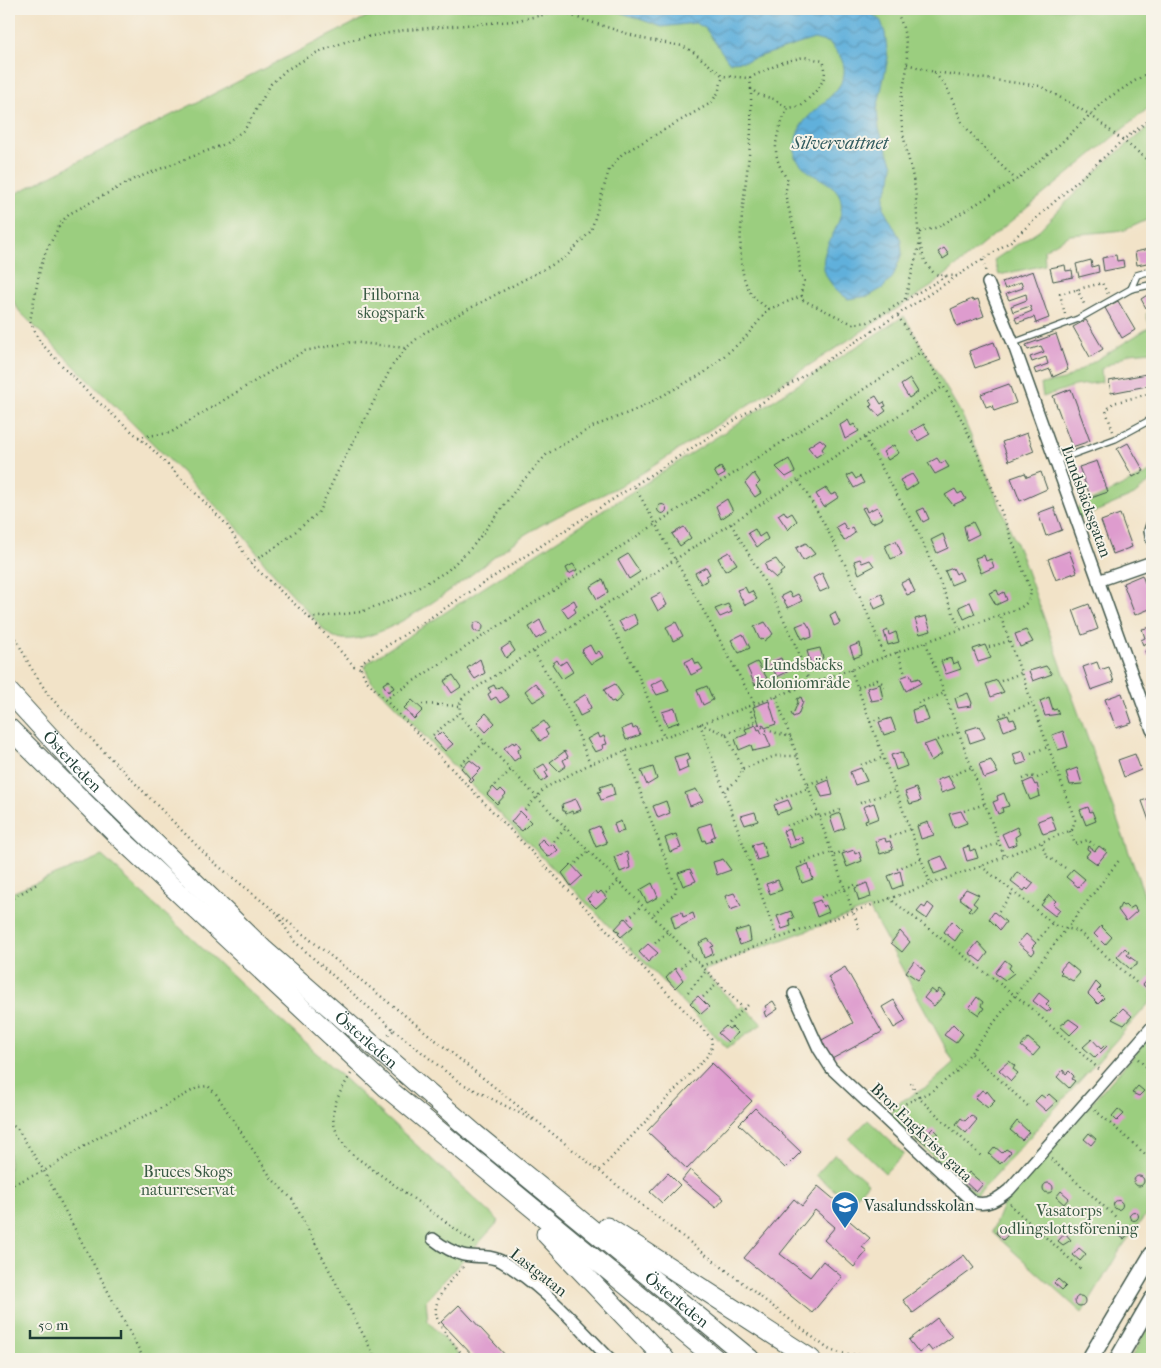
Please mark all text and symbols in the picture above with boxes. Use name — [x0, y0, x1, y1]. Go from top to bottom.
water label: Silvervattnet — [791, 133, 890, 154]
park label: Filborna skogspark — [357, 285, 425, 322]
street label: Lundsbäcksgatan — [1057, 443, 1116, 560]
park label: Lundsbäcks koloniområde — [756, 655, 850, 692]
street label: Österleden — [39, 727, 106, 797]
street label: Österleden — [331, 1007, 402, 1073]
street label: Bror Engkvists gata — [867, 1079, 977, 1186]
park label: Bruces Skogs naturreservat — [141, 1162, 236, 1199]
school or university icon: Vasalundsskolan — [830, 1190, 860, 1229]
place label: Vasalundsskolan — [863, 1196, 975, 1215]
park label: Vasatorps odlingslottsförening — [1000, 1201, 1139, 1238]
street label: Lastgatan — [506, 1244, 572, 1301]
street label: Österleden — [641, 1268, 713, 1332]
scale bar — [30, 1308, 121, 1340]
text: 50 m — [38, 1316, 69, 1334]

